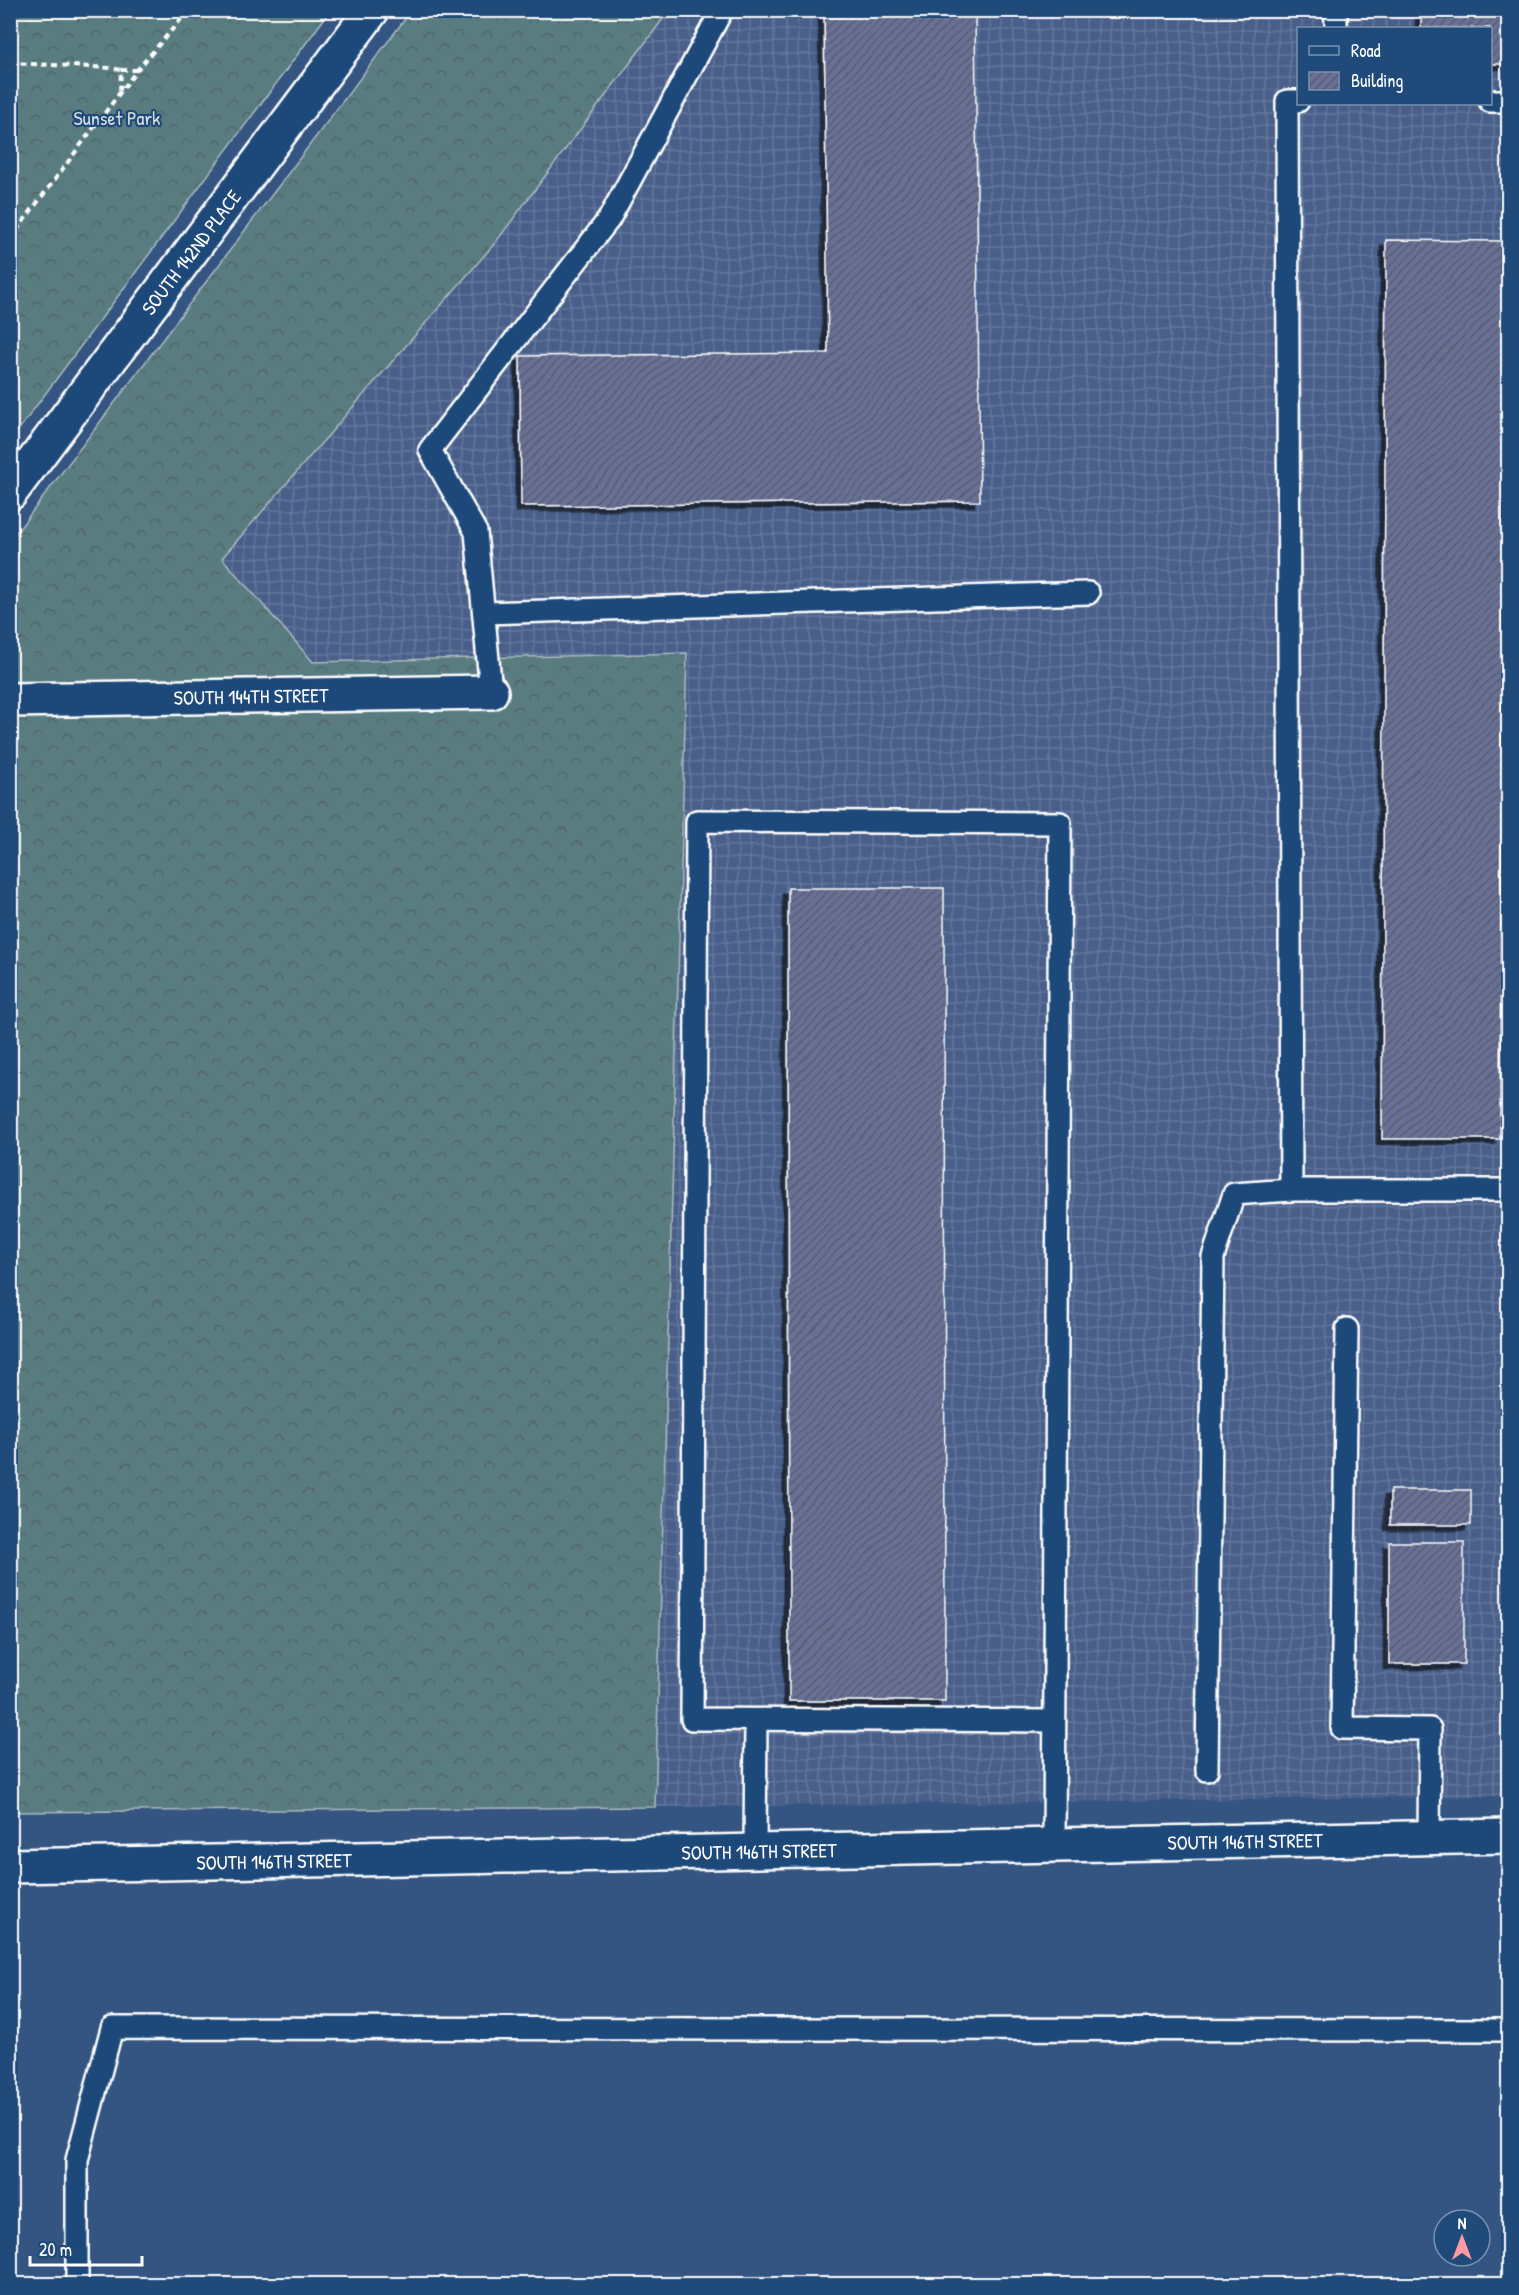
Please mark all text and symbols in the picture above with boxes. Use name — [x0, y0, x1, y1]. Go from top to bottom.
legend — [1297, 27, 1492, 105]
text: Road — [1351, 38, 1381, 63]
text: Building — [1351, 68, 1403, 93]
park label: Sunset Park — [74, 104, 160, 131]
street label: SOUTH 142ND PLACE — [135, 184, 247, 320]
street label: SOUTH 144TH STREET — [173, 681, 329, 711]
street label: SOUTH 146TH STREET — [1167, 1826, 1324, 1856]
street label: SOUTH 146TH STREET — [681, 1836, 838, 1866]
street label: SOUTH 146TH STREET — [196, 1846, 353, 1876]
north arrow — [1432, 2208, 1492, 2268]
text: N — [1458, 2212, 1467, 2234]
scale bar — [30, 2229, 142, 2267]
text: 20 m — [39, 2237, 72, 2262]

